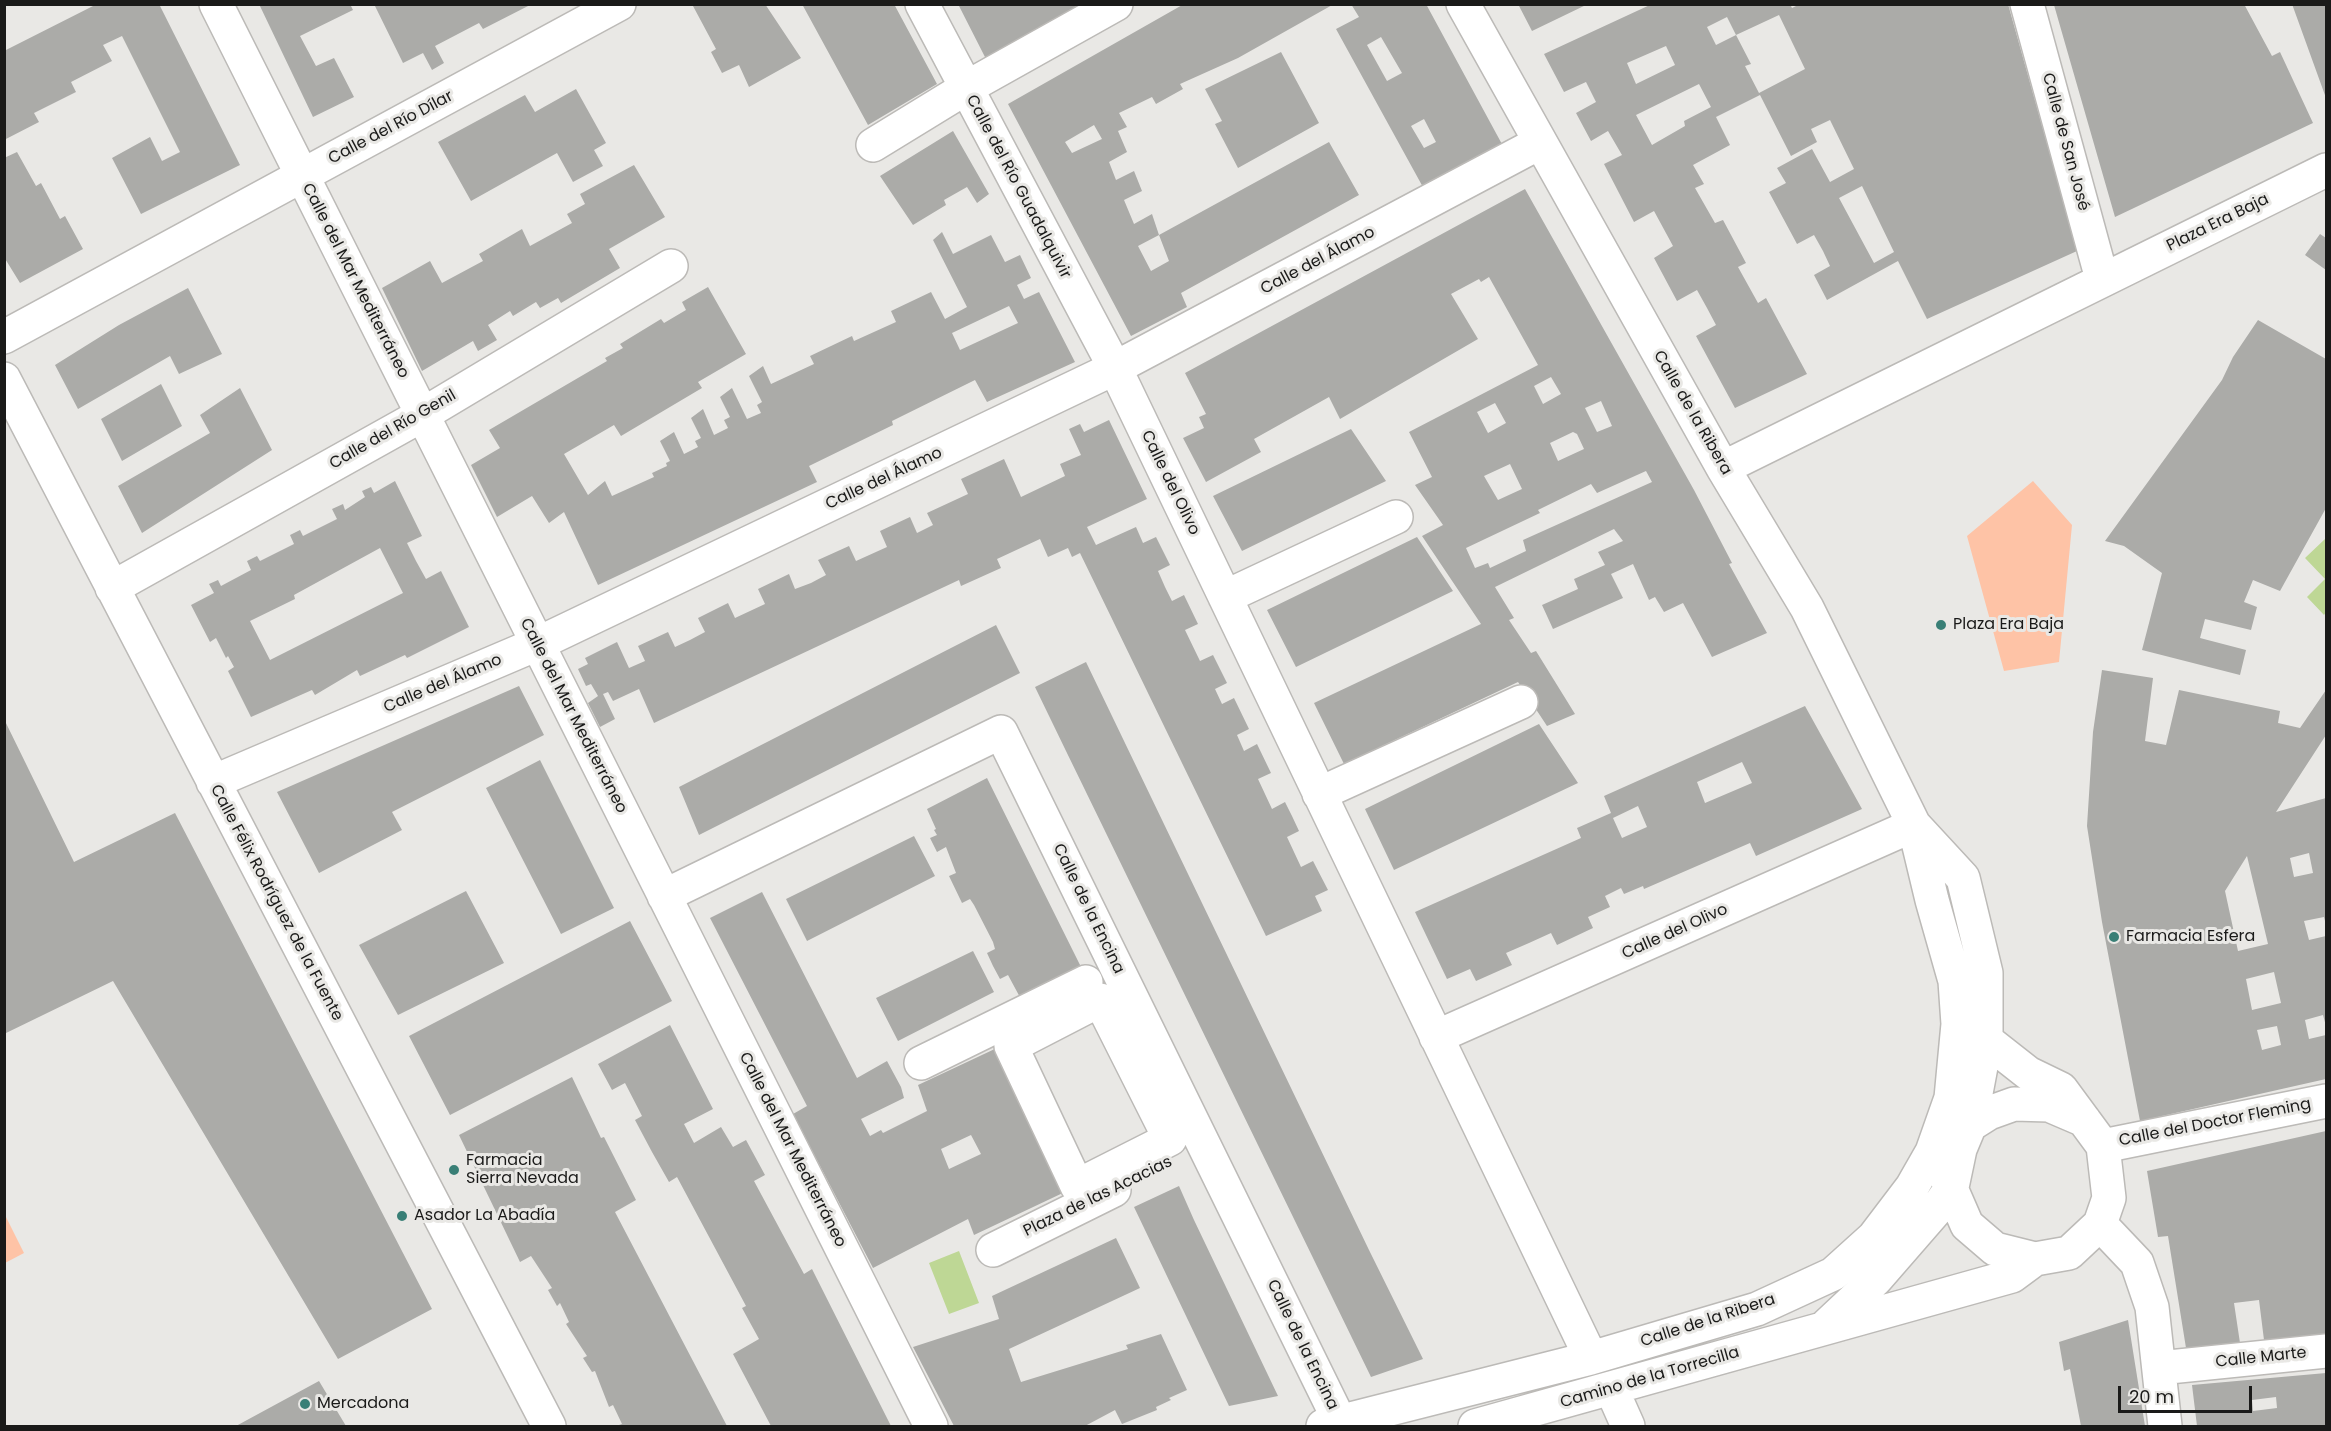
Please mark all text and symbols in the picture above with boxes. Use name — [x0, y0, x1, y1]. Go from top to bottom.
street label: Calle de San José — [2037, 71, 2093, 213]
street label: Calle del Río Dílar — [325, 87, 457, 169]
street label: Calle del Río Guadalquivir — [961, 92, 1075, 282]
street label: Calle del Mar Mediterráneo — [297, 180, 413, 382]
street label: Plaza Era Baja — [2164, 190, 2272, 256]
street label: Calle del Álamo — [1258, 223, 1378, 299]
street label: Calle de la Ribera — [1649, 347, 1735, 479]
street label: Calle del Río Genil — [326, 386, 460, 474]
street label: Calle del Olivo — [1136, 428, 1204, 538]
street label: Calle del Álamo — [823, 444, 945, 514]
street label: Calle del Mar Mediterráneo — [515, 615, 631, 817]
place label: Plaza Era Baja — [1953, 615, 2064, 635]
marker: Plaza Era Baja — [1934, 618, 1948, 632]
street label: Calle del Álamo — [381, 650, 505, 718]
street label: Calle Félix Rodríguez de la Fuente — [205, 782, 347, 1024]
street label: Calle de la Encina — [1048, 841, 1128, 977]
street label: Calle del Olivo — [1619, 900, 1731, 964]
place label: Farmacia Esfera — [2126, 927, 2255, 947]
marker: Farmacia Esfera — [2107, 930, 2121, 944]
street label: Calle del Mar Mediterráneo — [734, 1049, 850, 1251]
street label: Calle del Doctor Fleming — [2117, 1095, 2313, 1151]
place label: Farmacia Sierra Nevada — [466, 1151, 579, 1189]
street label: Plaza de las Acacias — [1021, 1153, 1175, 1241]
marker: Farmacia Sierra Nevada — [447, 1163, 461, 1177]
place label: Asador La Abadía — [414, 1206, 555, 1226]
marker: Asador La Abadía — [395, 1209, 409, 1223]
street label: Calle de la Encina — [1262, 1277, 1342, 1413]
street label: Calle de la Ribera — [1638, 1290, 1778, 1352]
street label: Camino de la Torrecilla — [1558, 1343, 1742, 1413]
street label: Calle Marte — [2214, 1344, 2308, 1372]
scale bar — [2121, 1374, 2254, 1412]
text: 20 m — [2129, 1384, 2174, 1409]
place label: Mercadona — [317, 1394, 409, 1414]
marker: Mercadona — [298, 1397, 312, 1411]

